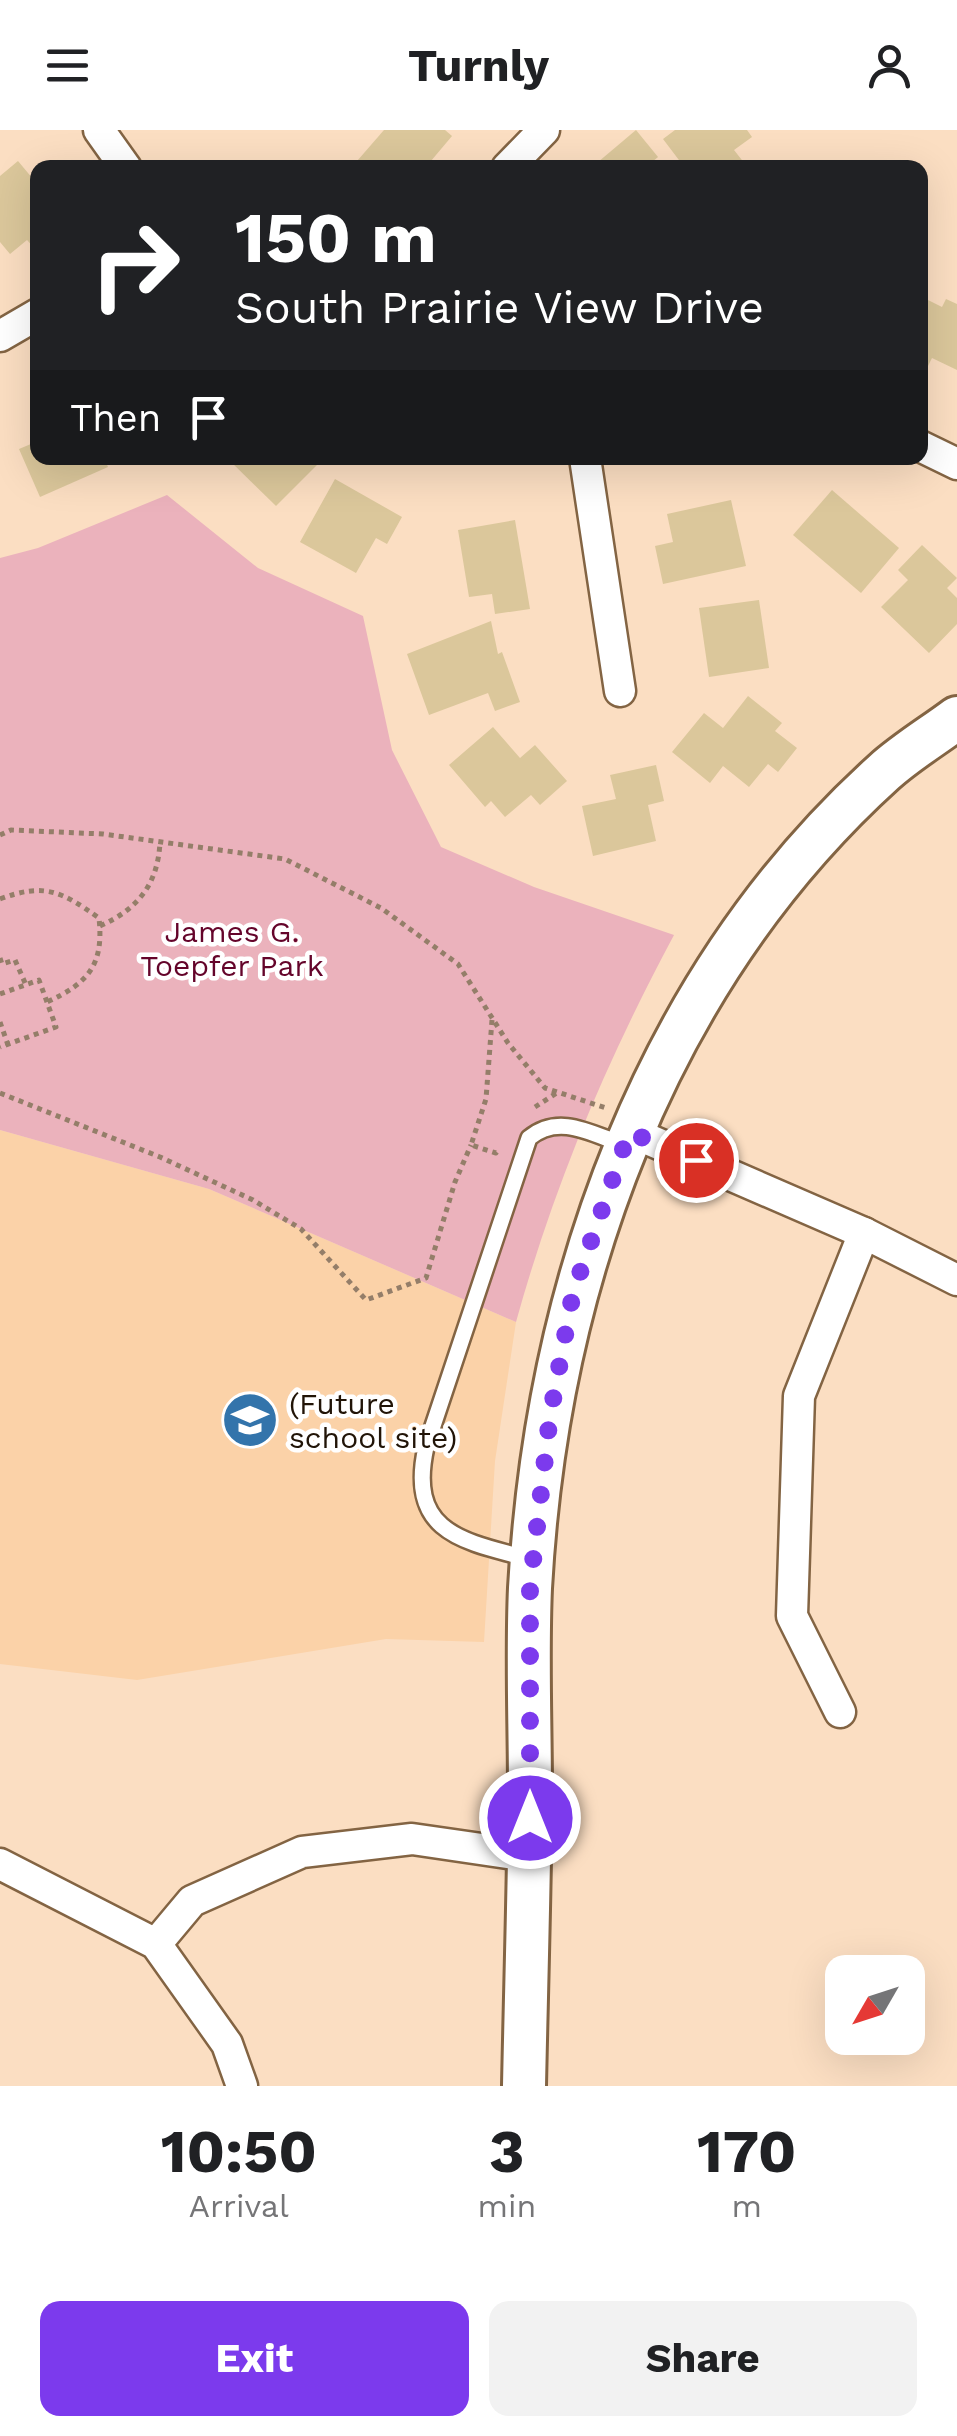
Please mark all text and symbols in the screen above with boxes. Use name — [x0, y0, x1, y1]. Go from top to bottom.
icon: menu — [40, 38, 95, 93]
icon: person — [862, 38, 917, 93]
text: Turnly — [408, 39, 549, 92]
text: 150 m — [235, 197, 437, 279]
icon: right — [70, 200, 200, 330]
text: South Prairie View Drive — [235, 281, 764, 334]
icon: arrive — [181, 390, 236, 445]
text: Then — [70, 396, 161, 440]
park label: James G. Toepfer Park — [140, 914, 324, 983]
pin — [654, 1118, 739, 1203]
icon: arrive — [669, 1133, 724, 1188]
place label: (Future school site) — [289, 1386, 457, 1455]
school or university icon: (Future school site) — [220, 1390, 280, 1450]
position arrow — [478, 1766, 582, 1870]
north arrow — [825, 1955, 925, 2055]
map controls — [825, 1955, 925, 2055]
text: 10:50 — [161, 2116, 317, 2187]
text: 3 — [489, 2116, 525, 2187]
text: 170 — [697, 2116, 796, 2187]
text: Arrival — [189, 2187, 289, 2225]
text: min — [478, 2187, 536, 2225]
text: m — [731, 2187, 762, 2225]
button: Exit — [40, 2301, 469, 2416]
button: Share — [489, 2301, 917, 2416]

